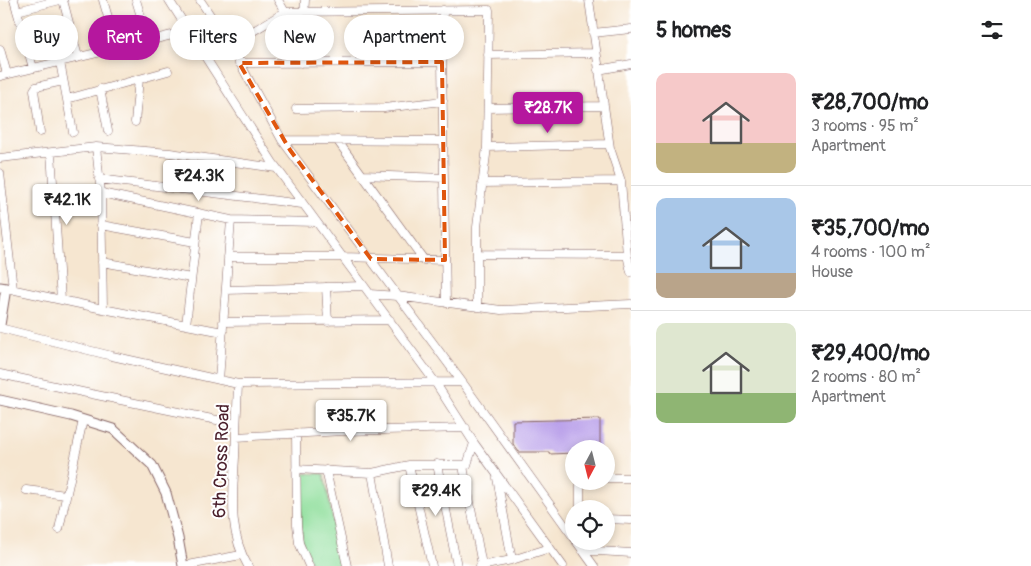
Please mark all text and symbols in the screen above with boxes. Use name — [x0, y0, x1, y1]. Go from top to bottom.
chip: Buy — [15, 15, 78, 60]
chip: Rent — [88, 15, 160, 60]
chip: Filters — [170, 15, 255, 60]
chip: New — [265, 15, 334, 60]
chip: Apartment — [344, 15, 464, 60]
icon: filters — [978, 16, 1006, 44]
text: 5 homes — [656, 17, 731, 44]
text: ₹28,700/mo — [811, 89, 929, 116]
pin: ₹28.7K — [507, 92, 589, 134]
icon: home — [696, 93, 756, 153]
text: ₹28.7K — [524, 98, 572, 118]
text: 3 rooms · 95 m² — [811, 116, 919, 136]
text: Apartment — [811, 136, 886, 156]
pin: ₹24.3K — [158, 160, 240, 202]
text: ₹24.3K — [174, 166, 224, 186]
pin: ₹42.1K — [26, 184, 108, 226]
text: ₹42.1K — [43, 190, 91, 210]
text: ₹35,700/mo — [811, 215, 929, 242]
icon: home — [696, 218, 756, 278]
text: 4 rooms · 100 m² — [811, 242, 930, 262]
text: House — [811, 262, 853, 282]
text: ₹29,400/mo — [811, 340, 930, 367]
icon: home — [696, 343, 756, 403]
text: 2 rooms · 80 m² — [811, 367, 921, 387]
text: Apartment — [811, 387, 886, 407]
pin: ₹35.7K — [310, 400, 392, 442]
street label: 6th Cross Road — [208, 404, 235, 518]
text: ₹35.7K — [327, 406, 375, 426]
north arrow — [565, 440, 615, 490]
map controls — [565, 440, 615, 550]
pin: ₹29.4K — [395, 474, 477, 517]
text: ₹29.4K — [411, 481, 461, 501]
button: locate — [565, 500, 615, 550]

